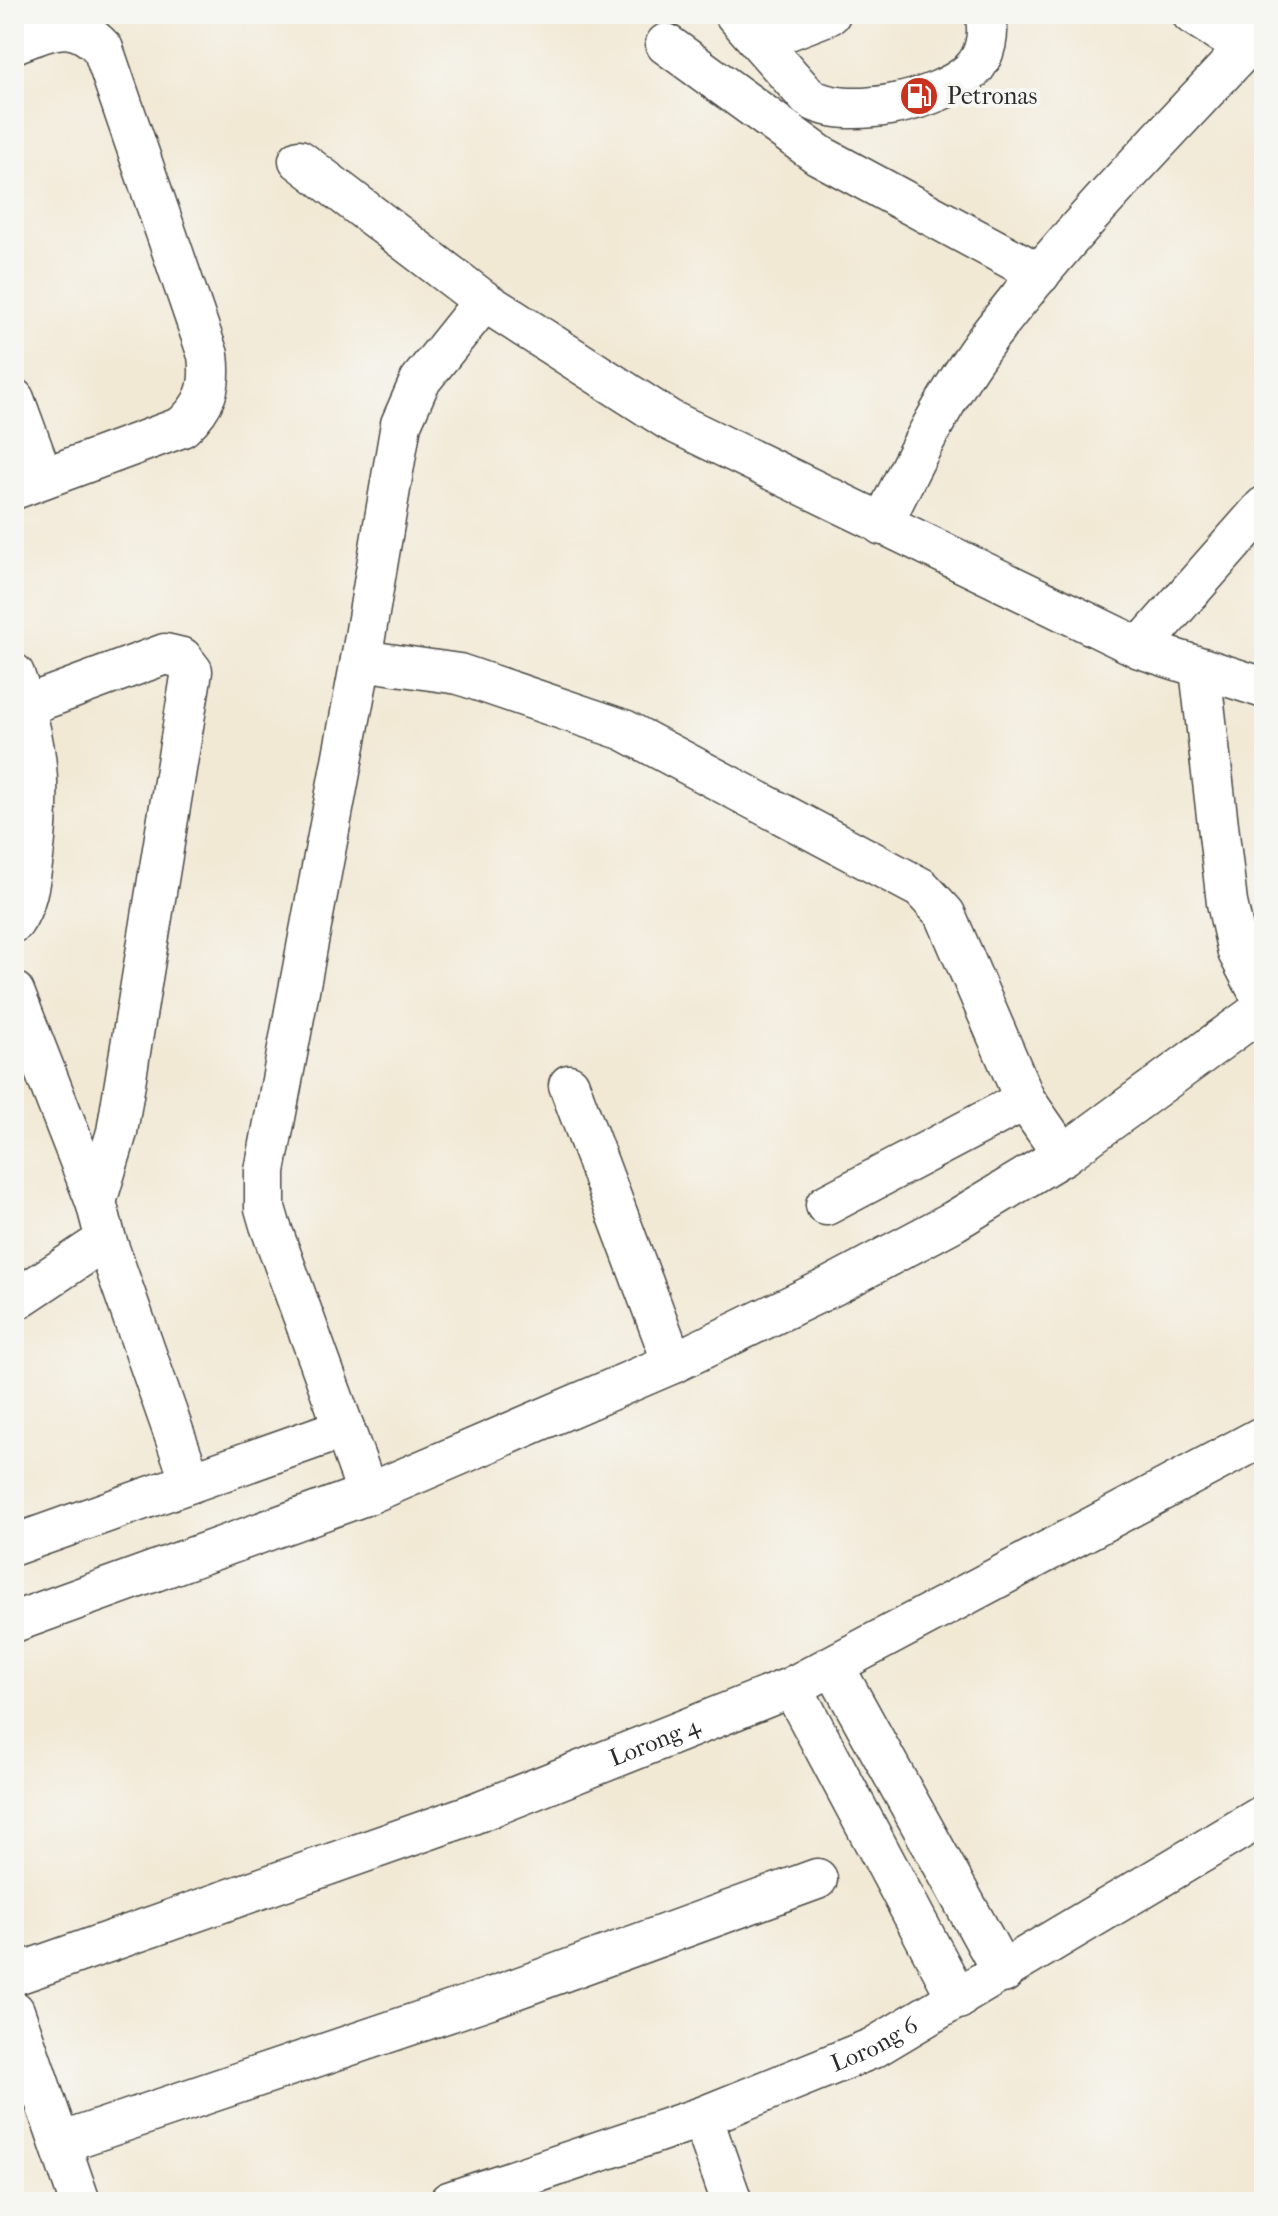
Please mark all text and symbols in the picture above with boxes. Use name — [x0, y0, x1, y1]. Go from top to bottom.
fuel station icon: Petronas — [898, 75, 940, 117]
place label: Petronas — [947, 82, 1037, 110]
street label: Lorong 4 — [605, 1711, 705, 1772]
street label: Lorong 6 — [827, 2010, 924, 2077]

